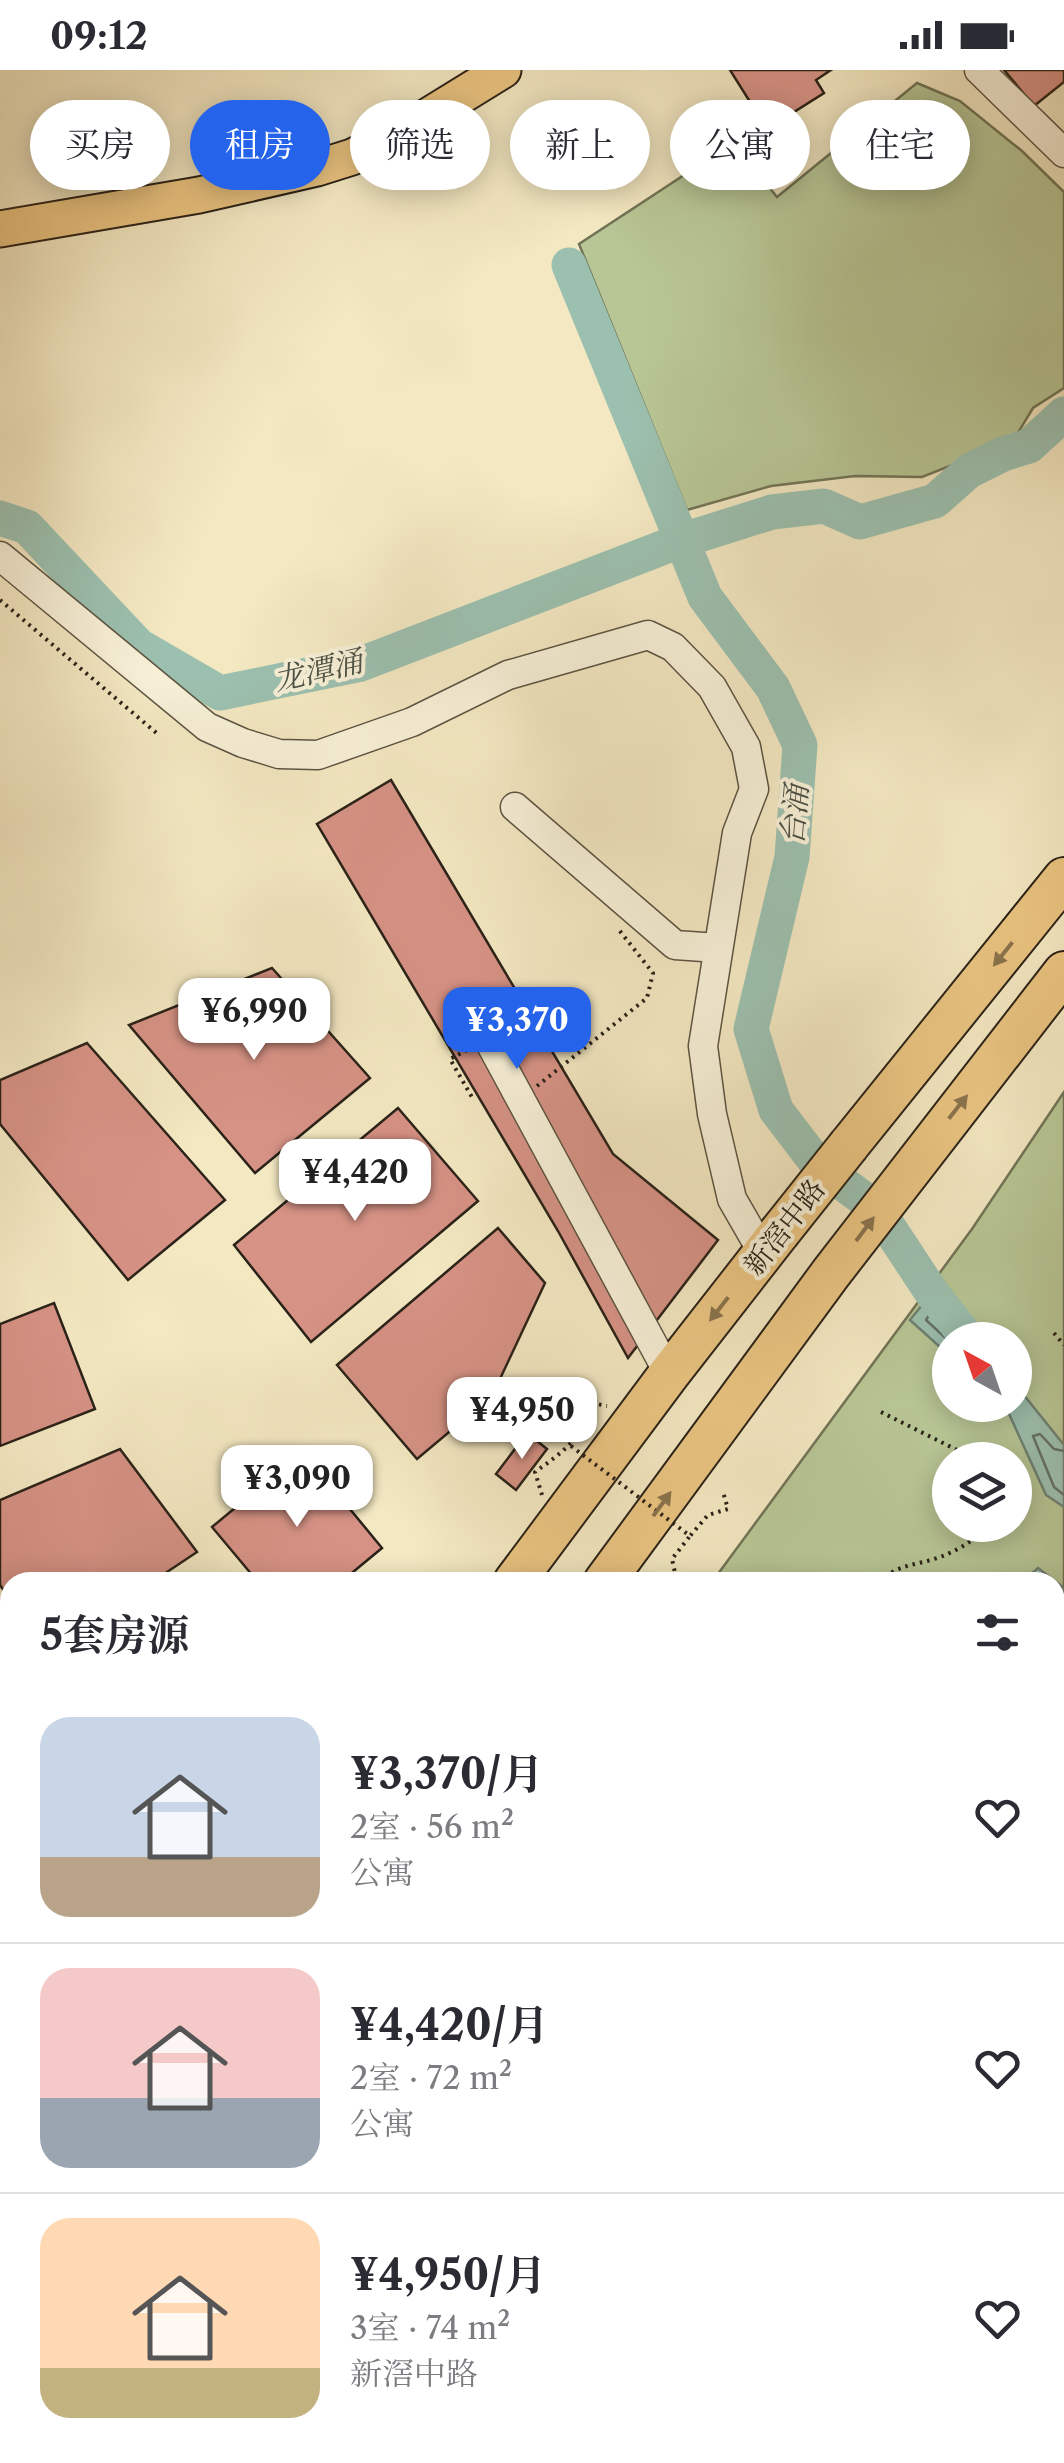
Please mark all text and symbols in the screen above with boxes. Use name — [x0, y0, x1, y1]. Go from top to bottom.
text: 09:12 — [50, 12, 148, 59]
chip: 买房 — [30, 100, 170, 190]
chip: 租房 — [190, 100, 330, 190]
chip: 筛选 — [350, 100, 490, 190]
chip: 新上 — [510, 100, 650, 190]
chip: 公寓 — [670, 100, 810, 190]
chip: 住宅 — [830, 100, 970, 190]
water label: 龙潭涌 — [270, 642, 369, 699]
water label: 台涌 — [773, 780, 816, 846]
one-way arrow — [993, 942, 1014, 967]
pin: ¥6,990 — [173, 978, 335, 1063]
pin: ¥3,370 — [436, 987, 598, 1072]
text: ¥6,990 — [200, 991, 308, 1030]
text: ¥3,370 — [465, 1000, 569, 1039]
one-way arrow — [947, 1095, 968, 1120]
pin: ¥4,420 — [274, 1139, 436, 1224]
text: ¥4,420 — [301, 1152, 409, 1191]
street label: 新滘中路 — [736, 1172, 832, 1282]
one-way arrow — [854, 1216, 874, 1242]
one-way arrow — [709, 1296, 730, 1322]
north arrow — [932, 1322, 1032, 1422]
map controls — [932, 1322, 1032, 1542]
pin: ¥4,950 — [441, 1377, 603, 1462]
text: ¥4,950 — [469, 1390, 575, 1429]
button: layers — [932, 1442, 1032, 1542]
pin: ¥3,090 — [216, 1445, 378, 1530]
text: ¥3,090 — [243, 1458, 351, 1497]
one-way arrow — [651, 1491, 671, 1517]
icon: filters — [970, 1605, 1025, 1660]
text: 5套房源 — [40, 1609, 189, 1661]
text: ¥3,370/月 — [350, 1748, 543, 1800]
icon: home — [120, 1757, 240, 1877]
icon: heart — [970, 1790, 1025, 1845]
text: 2室 · 56 m² — [350, 1807, 514, 1846]
text: 公寓 — [350, 1853, 414, 1892]
text: ¥4,420/月 — [350, 1999, 549, 2051]
icon: home — [120, 2008, 240, 2128]
icon: heart — [970, 2041, 1025, 2096]
text: 2室 · 72 m² — [350, 2058, 512, 2097]
text: 公寓 — [350, 2104, 414, 2143]
text: ¥4,950/月 — [350, 2249, 546, 2301]
icon: home — [120, 2258, 240, 2378]
icon: heart — [970, 2291, 1025, 2346]
text: 3室 · 74 m² — [350, 2308, 510, 2347]
text: 新滘中路 — [350, 2354, 478, 2393]

